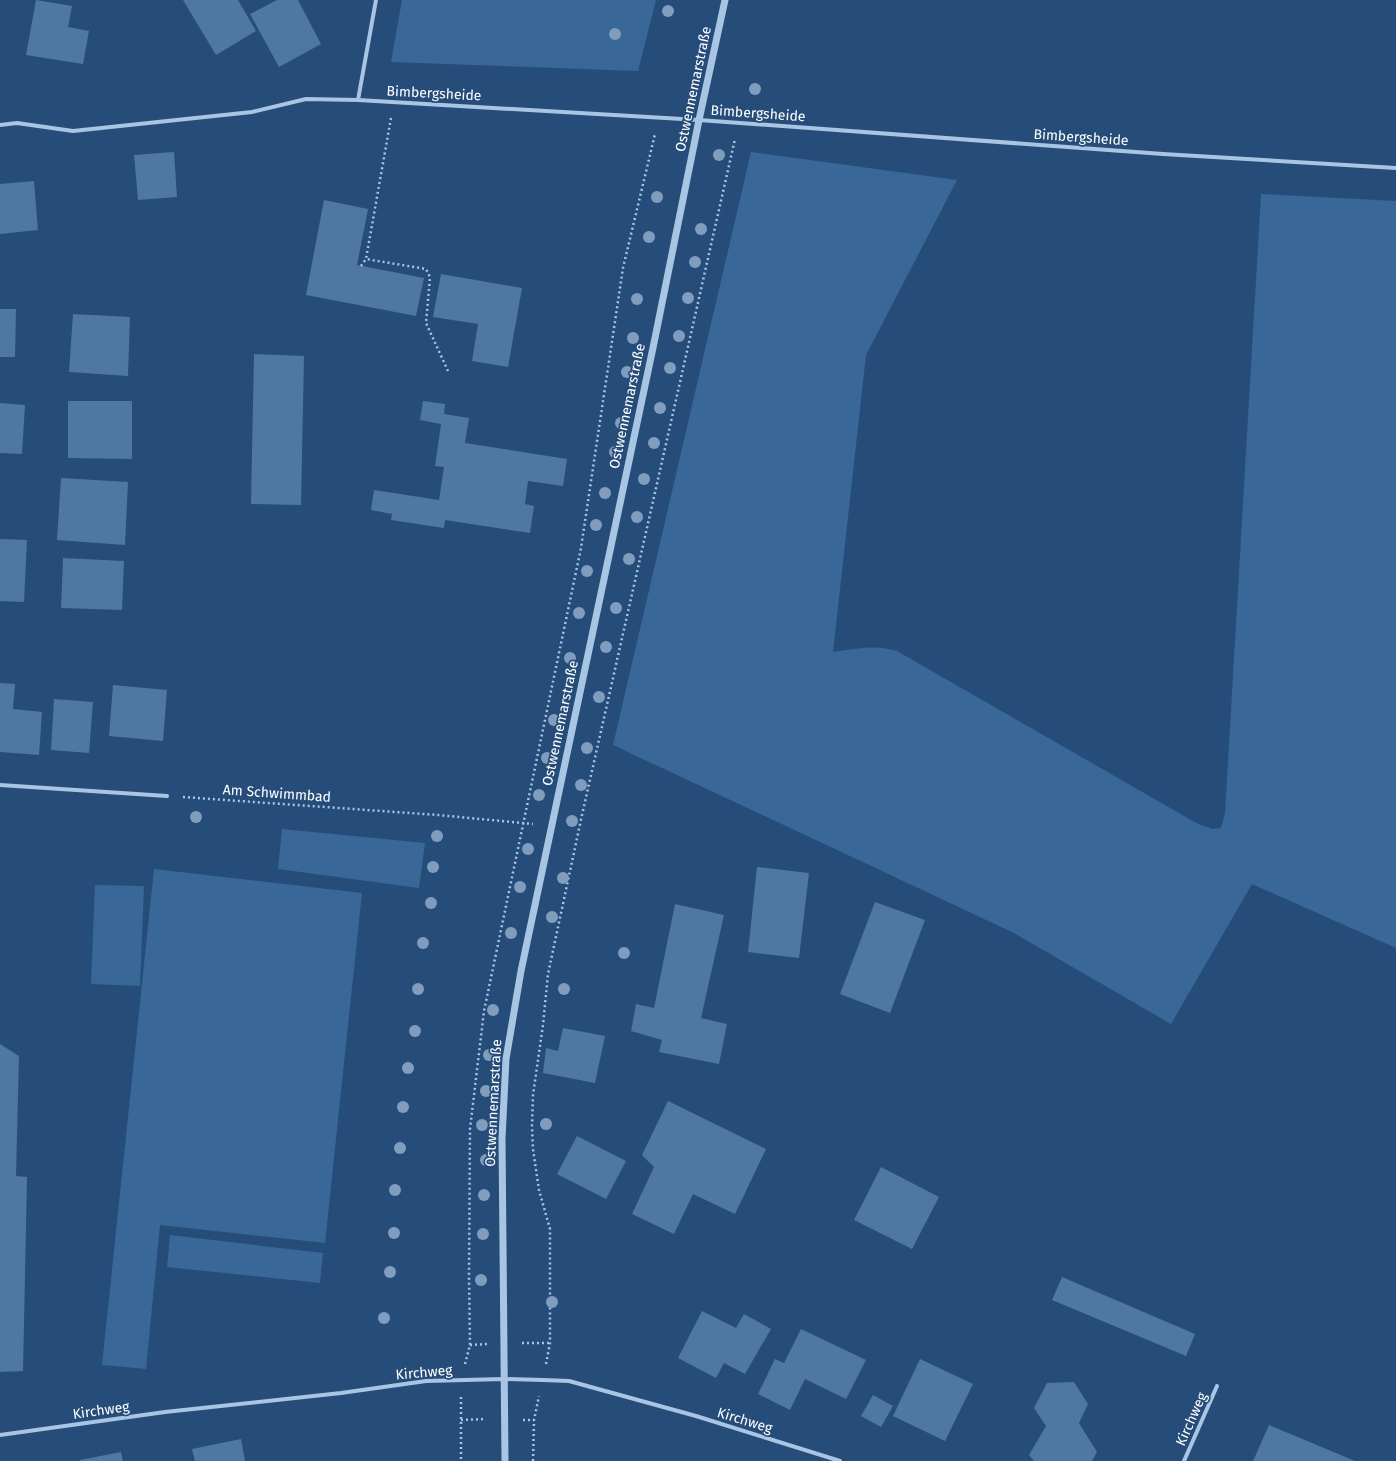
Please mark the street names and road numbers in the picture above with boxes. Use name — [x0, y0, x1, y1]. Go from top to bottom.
street label: Ostwennemarstraße — [672, 25, 715, 153]
street label: Bimbergsheide — [386, 83, 482, 104]
street label: Bimbergsheide — [710, 102, 806, 125]
street label: Bimbergsheide — [1033, 126, 1129, 149]
street label: Ostwennemarstraße — [606, 342, 649, 470]
street label: Ostwennemarstraße — [539, 659, 582, 787]
street label: Am Schwimmbad — [222, 781, 332, 806]
street label: Ostwennemarstraße — [482, 1039, 505, 1167]
street label: Kirchweg — [395, 1361, 454, 1383]
street label: Kirchweg — [1172, 1389, 1211, 1449]
street label: Kirchweg — [72, 1398, 131, 1423]
street label: Kirchweg — [715, 1404, 775, 1437]

